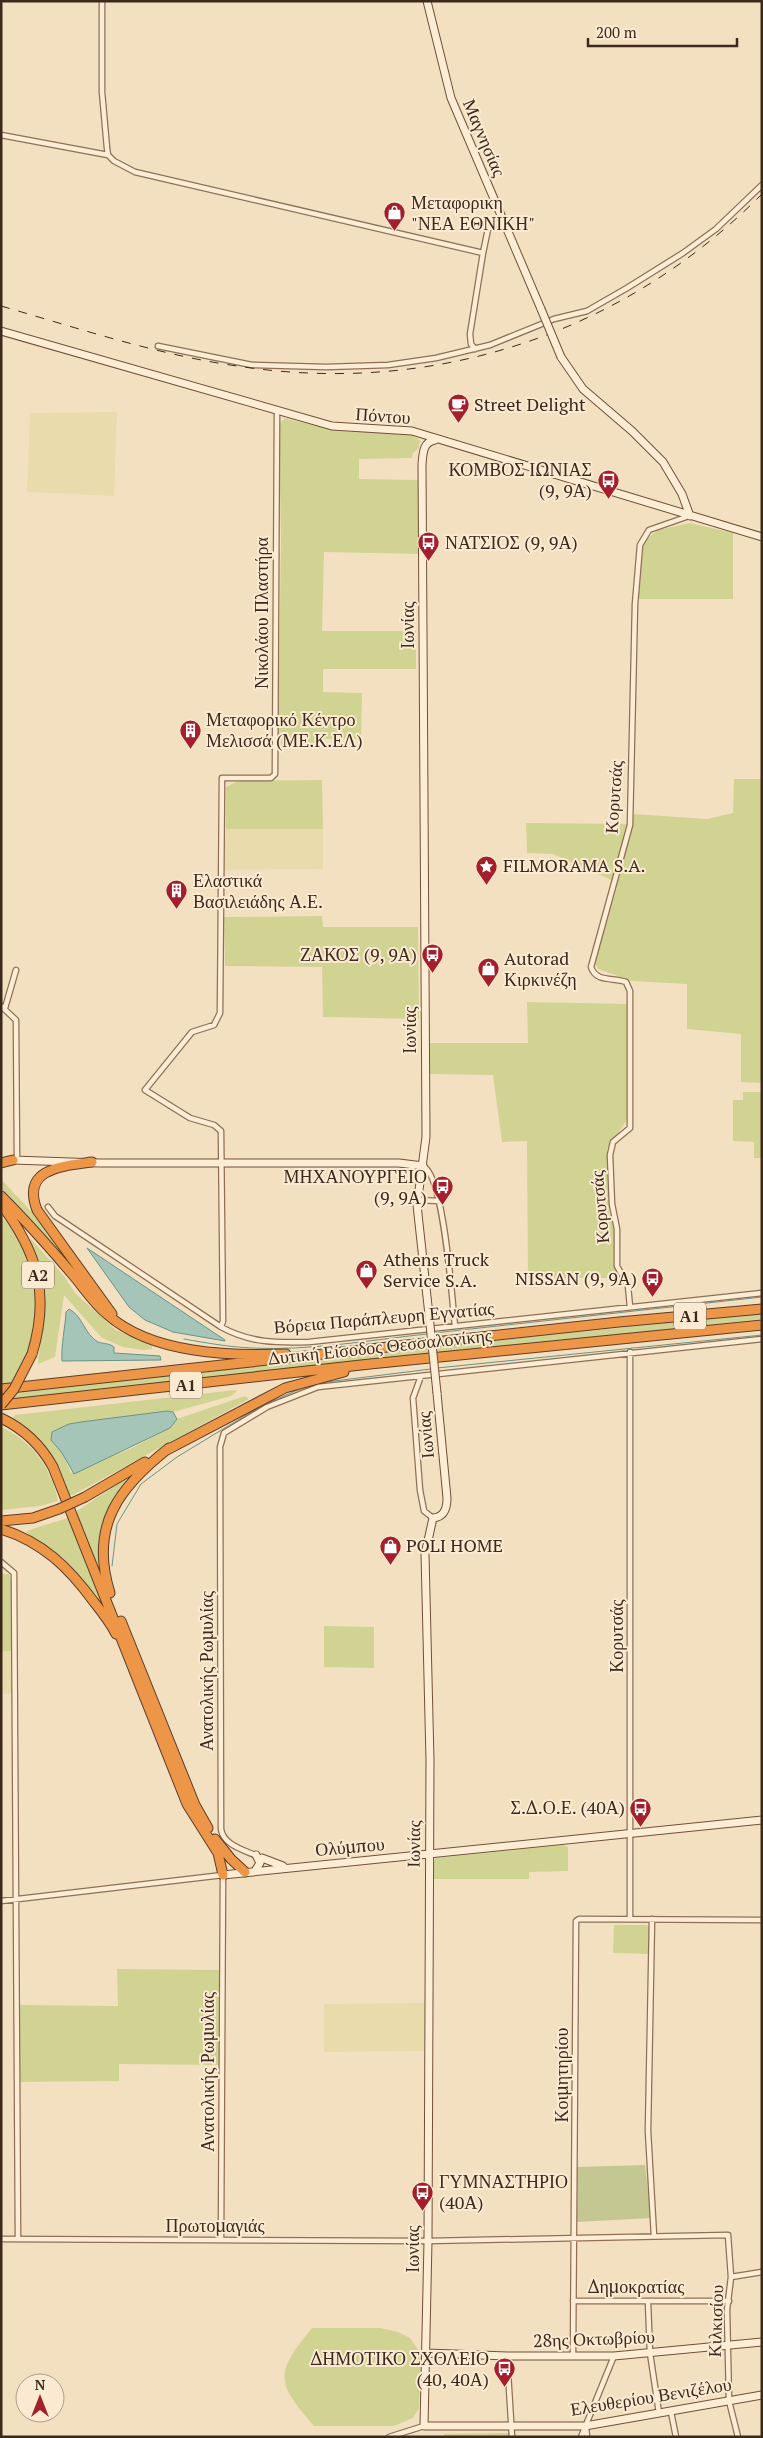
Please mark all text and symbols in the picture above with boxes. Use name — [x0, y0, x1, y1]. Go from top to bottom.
scale bar — [588, 15, 737, 47]
text: 200 m — [596, 22, 637, 42]
street label: Μαγνησίας — [458, 95, 512, 180]
place label: Μεταφορικη "ΝΕΑ ΕΘΝΙΚΗ" — [411, 190, 535, 235]
shop icon: Μεταφορικη "ΝΕΑ ΕΘΝΙΚΗ" — [383, 201, 407, 232]
place label: Street Delight — [474, 392, 586, 416]
cafe icon: Street Delight — [446, 393, 470, 424]
street label: Πόντου — [355, 401, 412, 429]
place label: ΚΟΜΒΟΣ ΙΩΝΙΑΣ (9, 9Α) — [449, 457, 592, 502]
bus stop icon: ΚΟΜΒΟΣ ΙΩΝΙΑΣ (9, 9Α) — [596, 468, 620, 499]
place label: ΝΑΤΣΙΟΣ (9, 9Α) — [445, 530, 578, 554]
bus stop icon: ΝΑΤΣΙΟΣ (9, 9Α) — [417, 531, 441, 562]
street label: Νικολάου Πλαστήρα — [249, 536, 273, 689]
street label: Ιωνίας — [395, 601, 419, 649]
place label: Μεταφορικό Κέντρο Μελισσά (ΜΕ.Κ.ΕΛ) — [206, 707, 363, 752]
building icon: Μεταφορικό Κέντρο Μελισσά (ΜΕ.Κ.ΕΛ) — [178, 718, 202, 749]
street label: Κορυτσάς — [598, 759, 628, 834]
place label: FILMORAMA S.A. — [503, 853, 646, 877]
place icon: FILMORAMA S.A. — [475, 854, 499, 885]
place label: Ελαστικά Βασιλειάδης Α.Ε. — [193, 868, 323, 913]
building icon: Ελαστικά Βασιλειάδης Α.Ε. — [165, 879, 189, 910]
place label: ΖΑΚΟΣ (9, 9Α) — [300, 942, 417, 966]
bus stop icon: ΖΑΚΟΣ (9, 9Α) — [421, 943, 445, 974]
place label: Autorad Κιρκινέζη — [504, 946, 577, 991]
shop icon: Autorad Κιρκινέζη — [476, 957, 500, 988]
street label: Ιωνίας — [397, 1006, 421, 1054]
place label: ΜΗΧΑΝΟΥΡΓΕΙΟ (9, 9Α) — [283, 1164, 427, 1209]
street label: Κορυτσάς — [584, 1169, 614, 1245]
bus stop icon: ΜΗΧΑΝΟΥΡΓΕΙΟ (9, 9Α) — [431, 1175, 455, 1206]
place label: Athens Truck Service S.A. — [383, 1247, 490, 1292]
shop icon: Athens Truck Service S.A. — [355, 1258, 379, 1289]
road number: Α2 — [22, 1262, 54, 1288]
place label: NISSAN (9, 9Α) — [515, 1266, 637, 1290]
bus stop icon: NISSAN (9, 9Α) — [641, 1267, 665, 1298]
street label: Βόρεια Παράπλευρη Εγνατίας — [273, 1295, 495, 1339]
road number: Α1 — [674, 1302, 706, 1330]
street label: Δυτική Είσοδος Θεσσαλονίκης — [267, 1322, 493, 1370]
road number: Α1 — [170, 1372, 202, 1398]
street label: Ιωνίας — [411, 1410, 439, 1460]
place label: POLI HOME — [406, 1533, 503, 1557]
shop icon: POLI HOME — [378, 1534, 402, 1565]
street label: Ανατολικής Ρωμυλίας — [194, 1591, 218, 1751]
street label: Κορυτσάς — [604, 1599, 628, 1673]
place label: Σ.Δ.Ο.Ε. (40Α) — [511, 1795, 625, 1819]
bus stop icon: Σ.Δ.Ο.Ε. (40Α) — [629, 1796, 653, 1827]
street label: Ιωνίας — [401, 1820, 425, 1868]
street label: Ολύμπου — [314, 1831, 386, 1861]
street label: Ανατολικής Ρωμυλίας — [195, 1992, 219, 2152]
street label: Κοιμητηρίου — [549, 2027, 573, 2122]
place label: ΓΥΜΝΑΣΤΗΡΙΟ (40Α) — [439, 2169, 568, 2214]
bus stop icon: ΓΥΜΝΑΣΤΗΡΙΟ (40Α) — [411, 2180, 435, 2211]
street label: Πρωτομαγιάς — [165, 2213, 265, 2237]
street label: Ιωνίας — [400, 2225, 424, 2273]
street label: Δημοκρατίας — [588, 2274, 684, 2298]
street label: Κιλκισίου — [702, 2284, 728, 2358]
street label: 28ης Οκτωβρίου — [533, 2324, 656, 2352]
place label: ΔΗΜΟΤΙΚΟ ΣΧΟΛΕΙΟ (40, 40Α) — [311, 2346, 489, 2391]
bus stop icon: ΔΗΜΟΤΙΚΟ ΣΧΟΛΕΙΟ (40, 40Α) — [493, 2357, 517, 2388]
street label: Ελευθερίου Βενιζέλου — [569, 2371, 733, 2421]
north arrow — [15, 2373, 65, 2423]
text: N — [35, 2375, 46, 2394]

